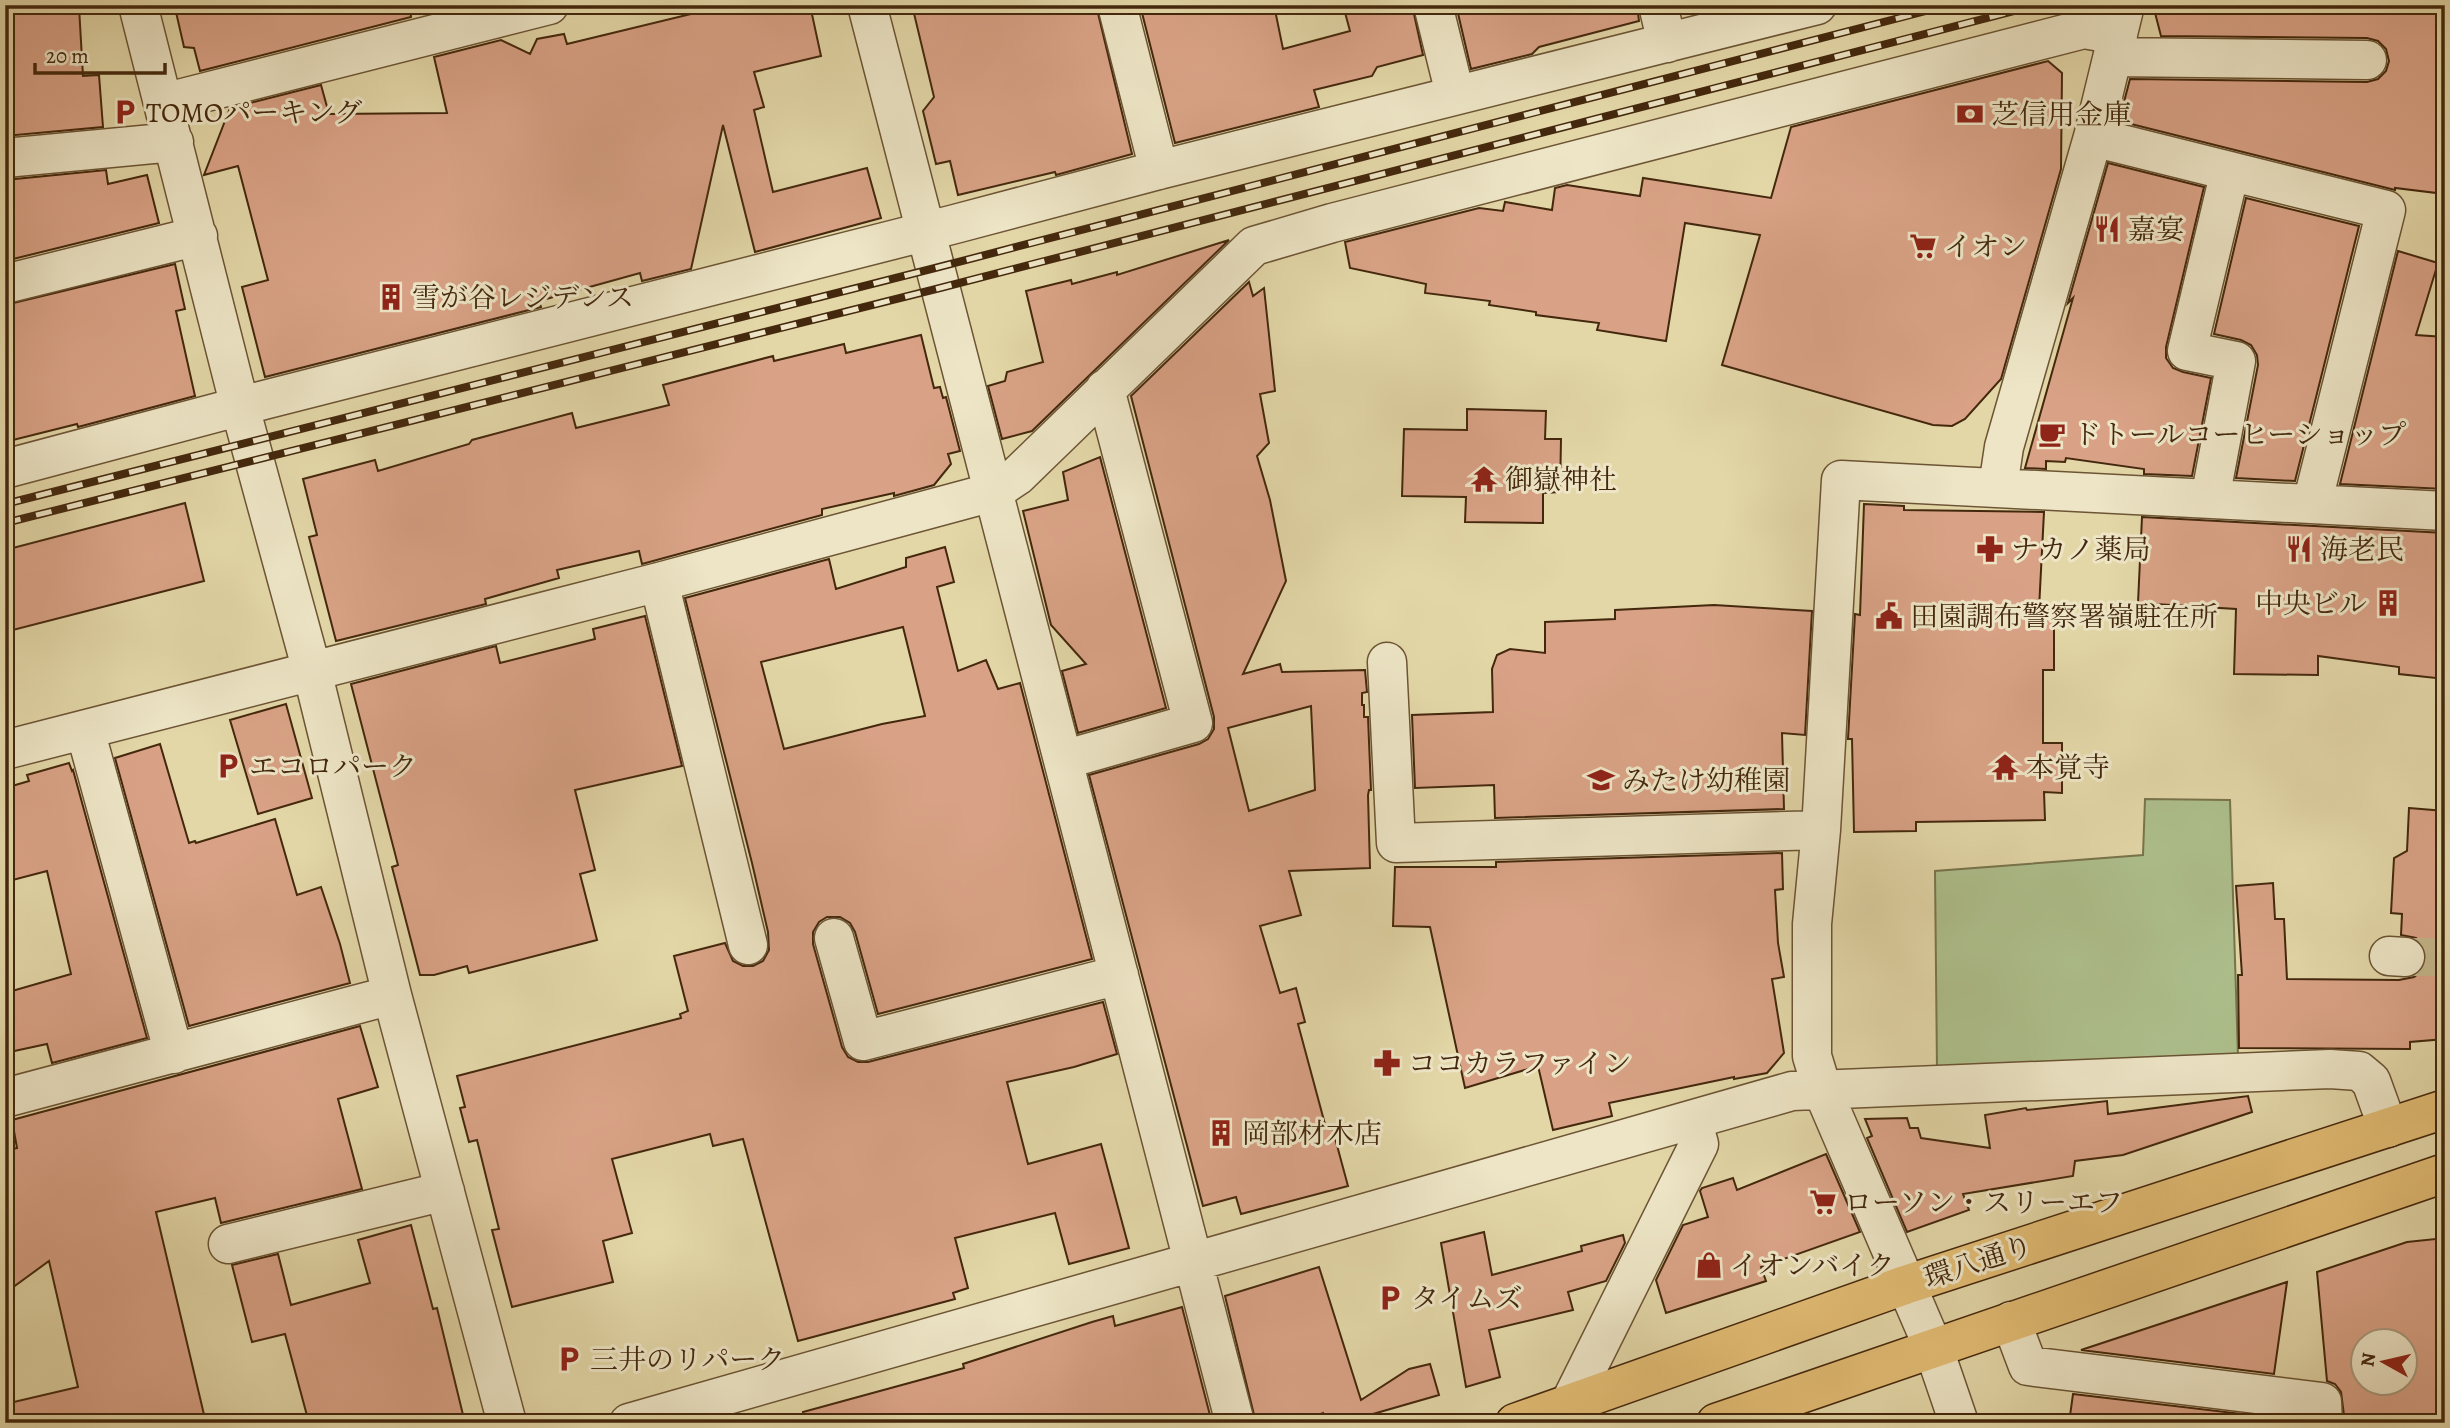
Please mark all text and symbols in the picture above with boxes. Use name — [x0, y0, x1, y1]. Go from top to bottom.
scale bar — [35, 32, 164, 76]
text: 20 m — [46, 42, 89, 70]
place label: TOMOパーキング — [146, 94, 362, 132]
place label: 芝信用金庫 — [1991, 96, 2131, 134]
parking icon: TOMOパーキング — [110, 97, 140, 127]
bank icon: 芝信用金庫 — [1955, 99, 1985, 129]
place label: 嘉宴 — [2128, 211, 2184, 249]
restaurant icon: 嘉宴 — [2092, 214, 2122, 244]
place label: イオン — [1944, 228, 2027, 266]
supermarket icon: イオン — [1908, 231, 1938, 261]
place label: 雪が谷レジデンス — [412, 279, 634, 317]
building icon: 雪が谷レジデンス — [376, 282, 406, 312]
place label: ドトールコーヒーショップ — [2073, 416, 2406, 454]
cafe icon: ドトールコーヒーショップ — [2037, 419, 2067, 449]
place label: 御嶽神社 — [1505, 461, 1617, 499]
temple icon: 御嶽神社 — [1469, 464, 1499, 494]
place label: ナカノ薬局 — [2011, 531, 2150, 569]
place label: 海老民 — [2320, 531, 2404, 569]
pharmacy icon: ナカノ薬局 — [1975, 534, 2005, 564]
restaurant icon: 海老民 — [2284, 534, 2314, 564]
place label: 中央ビル — [2255, 585, 2367, 623]
building icon: 中央ビル — [2373, 588, 2403, 618]
place label: 田園調布警察署嶺駐在所 — [1910, 598, 2218, 636]
public building icon: 田園調布警察署嶺駐在所 — [1874, 601, 1904, 631]
place label: エコロパーク — [249, 748, 417, 786]
place label: 本覚寺 — [2026, 749, 2110, 787]
parking icon: エコロパーク — [213, 751, 243, 781]
temple icon: 本覚寺 — [1990, 752, 2020, 782]
place label: みたけ幼稚園 — [1622, 762, 1790, 800]
school or university icon: みたけ幼稚園 — [1586, 765, 1616, 795]
place label: ココカラファイン — [1408, 1045, 1631, 1083]
pharmacy icon: ココカラファイン — [1372, 1048, 1402, 1078]
place label: 岡部材木店 — [1242, 1115, 1382, 1153]
building icon: 岡部材木店 — [1206, 1118, 1236, 1148]
place label: ローソン・スリーエフ — [1844, 1184, 2123, 1222]
supermarket icon: ローソン・スリーエフ — [1808, 1187, 1838, 1217]
street label: 環八通り — [1919, 1227, 2037, 1297]
place label: イオンバイク — [1730, 1247, 1895, 1285]
shop icon: イオンバイク — [1694, 1250, 1724, 1280]
place label: タイムズ — [1411, 1280, 1522, 1318]
parking icon: タイムズ — [1375, 1283, 1405, 1313]
north arrow — [2348, 1326, 2418, 1396]
place label: 三井のリパーク — [590, 1341, 785, 1379]
parking icon: 三井のリパーク — [554, 1344, 584, 1374]
text: N — [2354, 1351, 2382, 1368]

